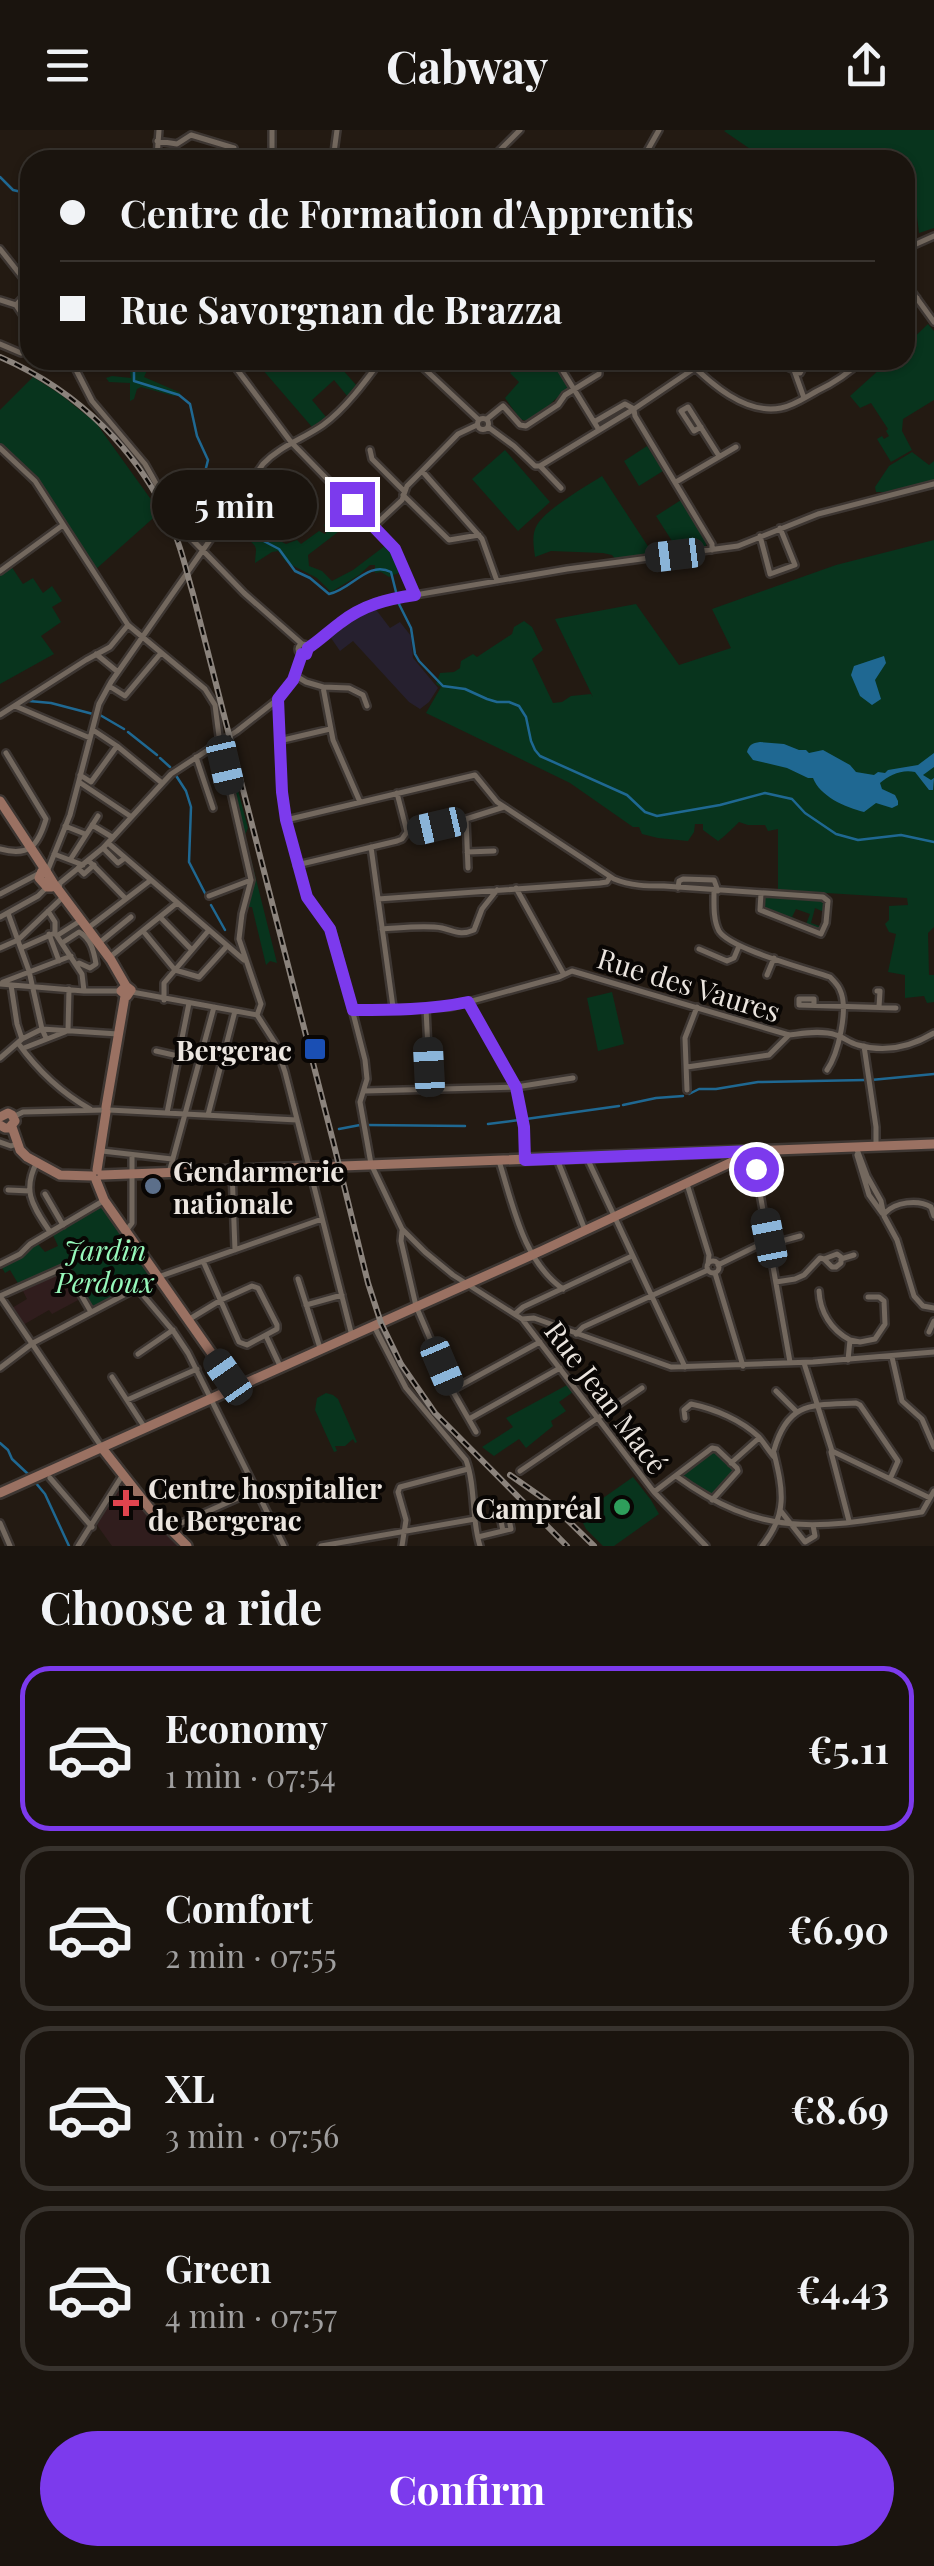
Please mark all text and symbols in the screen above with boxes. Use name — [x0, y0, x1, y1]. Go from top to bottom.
text: Cabway — [386, 35, 548, 95]
icon: menu — [40, 38, 95, 93]
icon: share — [839, 38, 894, 93]
text: Centre de Formation d'Apprentis — [120, 187, 694, 238]
text: Rue Savorgnan de Brazza — [120, 283, 562, 334]
callout: 5 min — [152, 469, 317, 539]
route end — [330, 482, 375, 527]
text: 5 min — [194, 483, 275, 526]
car — [643, 536, 707, 574]
car — [204, 732, 246, 798]
car — [404, 805, 470, 847]
street label: Rue des Vaures — [593, 939, 785, 1029]
place label: Bergerac — [176, 1031, 292, 1068]
marker: Bergerac — [302, 1036, 328, 1062]
car — [412, 1036, 446, 1098]
route start — [734, 1147, 779, 1192]
place label: Gendarmerie nationale — [173, 1152, 344, 1221]
marker: Gendarmerie nationale — [142, 1175, 164, 1197]
car — [749, 1206, 789, 1270]
park label: Jardin Perdoux — [54, 1231, 155, 1300]
street label: Rue Jean Macé — [537, 1313, 677, 1481]
car — [416, 1333, 468, 1399]
car — [199, 1344, 257, 1410]
place label: Centre hospitalier de Bergerac — [148, 1469, 382, 1538]
place label: Campréal — [476, 1489, 602, 1526]
marker: Centre hospitalier de Bergerac — [113, 1490, 139, 1516]
marker: Campréal — [611, 1496, 633, 1518]
text: Choose a ride — [40, 1576, 322, 1636]
text: Economy — [165, 1702, 328, 1753]
icon: car — [45, 1704, 135, 1794]
text: €5.11 — [808, 1723, 889, 1774]
text: 1 min · 07:54 — [165, 1753, 336, 1796]
text: Comfort — [165, 1882, 313, 1933]
icon: car — [45, 1884, 135, 1974]
text: €6.90 — [788, 1903, 889, 1954]
text: 2 min · 07:55 — [165, 1933, 337, 1976]
text: XL — [165, 2062, 214, 2113]
icon: car — [45, 2064, 135, 2154]
text: €8.69 — [791, 2083, 889, 2134]
text: 3 min · 07:56 — [165, 2113, 339, 2156]
text: Green — [165, 2242, 272, 2293]
icon: car — [45, 2244, 135, 2334]
text: €4.43 — [796, 2263, 889, 2314]
text: 4 min · 07:57 — [165, 2293, 337, 2336]
button: Confirm — [40, 2431, 894, 2546]

